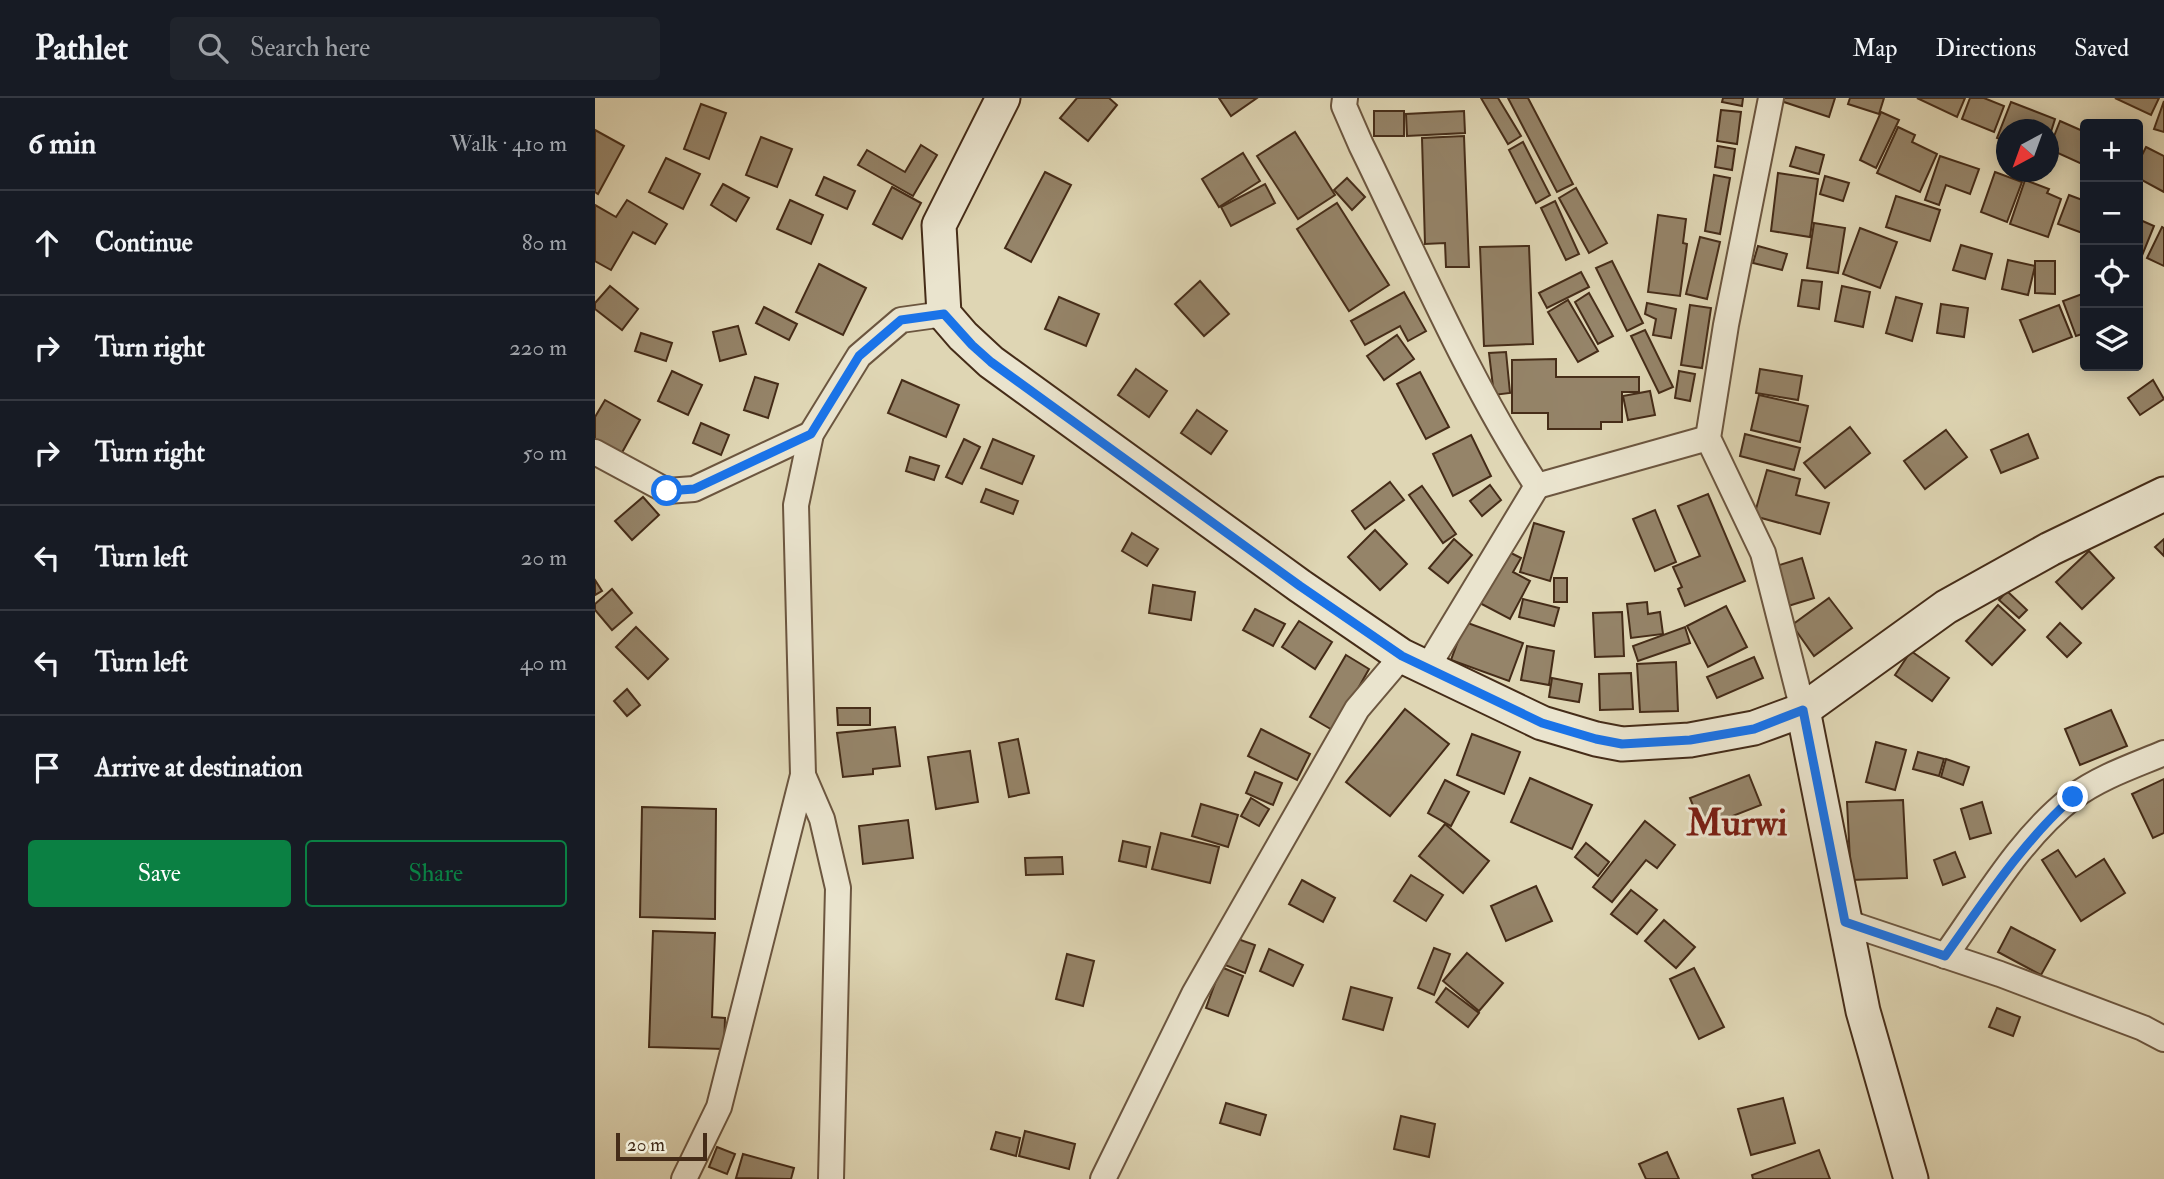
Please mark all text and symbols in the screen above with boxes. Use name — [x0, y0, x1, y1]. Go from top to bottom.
search box — [170, 17, 660, 80]
text: Pathlet — [35, 28, 128, 69]
icon: search — [194, 29, 232, 67]
text: Search here — [250, 32, 370, 64]
text: Map — [1852, 33, 1897, 64]
text: Directions — [1935, 33, 2036, 64]
text: Saved — [2074, 33, 2129, 64]
north arrow — [1996, 119, 2059, 182]
map controls — [2080, 119, 2143, 371]
button: + — [2080, 119, 2143, 182]
text: 6 min — [28, 125, 96, 162]
text: Walk · 410 m — [450, 129, 567, 158]
button: − — [2080, 182, 2143, 245]
icon: ahead — [28, 224, 66, 262]
text: Continue — [95, 227, 193, 259]
text: 80 m — [522, 228, 567, 257]
button: locate — [2080, 245, 2143, 308]
button: layers — [2080, 308, 2143, 371]
icon: right — [28, 329, 66, 367]
text: Turn right — [95, 332, 205, 364]
text: 220 m — [509, 333, 567, 362]
icon: right — [28, 434, 66, 472]
text: Turn right — [95, 437, 205, 469]
text: 50 m — [523, 438, 567, 467]
route start — [651, 475, 682, 506]
icon: left — [28, 539, 66, 577]
text: Turn left — [95, 542, 188, 574]
text: 20 m — [521, 543, 567, 572]
icon: left — [28, 644, 66, 682]
text: Turn left — [95, 647, 188, 679]
text: 40 m — [520, 648, 567, 677]
icon: arrive — [28, 749, 66, 787]
text: Arrive at destination — [95, 752, 303, 784]
route end — [2057, 781, 2088, 812]
district label: Murwi — [1686, 800, 1788, 847]
button: Save — [28, 840, 291, 907]
button: Share — [305, 840, 567, 907]
scale bar — [616, 1130, 707, 1162]
text: 20 m — [627, 1133, 665, 1157]

